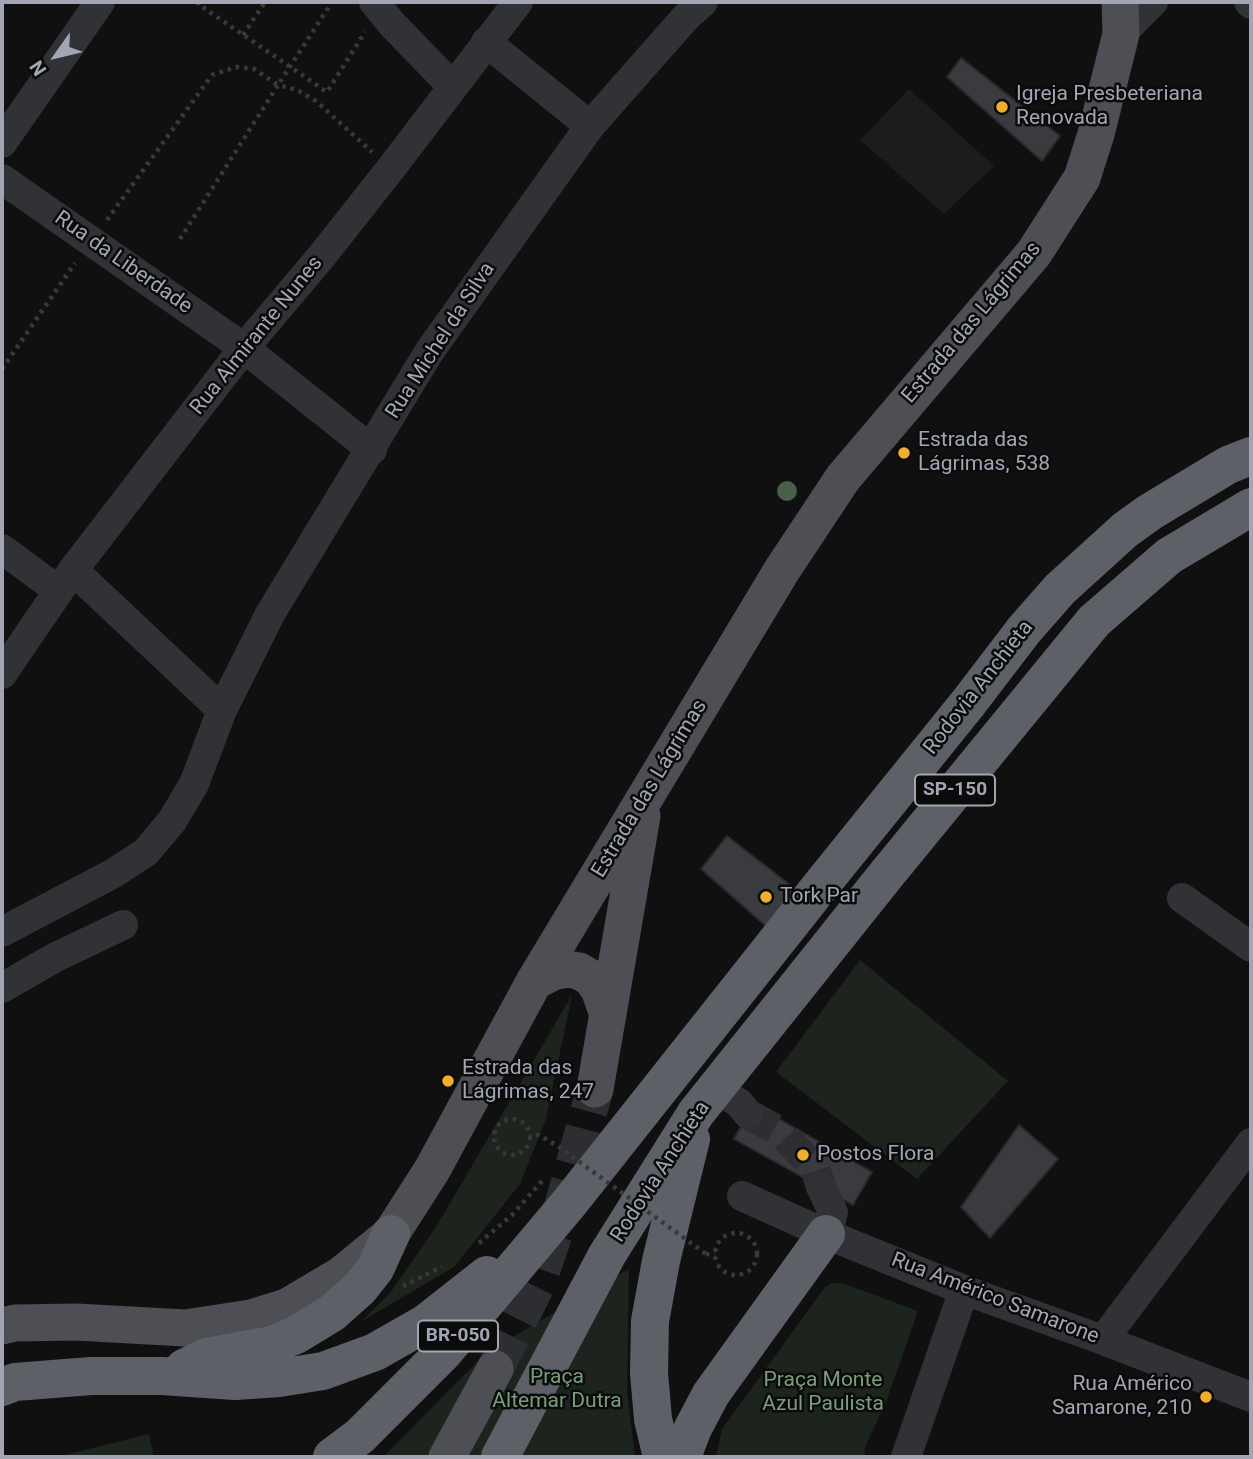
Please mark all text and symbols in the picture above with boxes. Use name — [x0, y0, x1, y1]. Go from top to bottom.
north arrow — [21, 21, 91, 91]
text: N — [25, 56, 51, 80]
place label: Igreja Presbeteriana Renovada — [1016, 82, 1203, 132]
marker: Igreja Presbeteriana Renovada — [994, 99, 1010, 115]
street label: Rua da Liberdade — [49, 206, 197, 320]
street label: Estrada das Lágrimas — [897, 237, 1047, 409]
street label: Rua Almirante Nunes — [185, 252, 329, 420]
street label: Rua Michel da Silva — [381, 258, 501, 424]
place label: Estrada das Lágrimas, 538 — [918, 428, 1050, 478]
marker: Estrada das Lágrimas, 538 — [896, 445, 912, 461]
street label: Rodovia Anchieta — [919, 616, 1039, 760]
street label: Estrada das Lágrimas — [587, 696, 713, 882]
road number: SP-150 — [915, 775, 995, 806]
place label: Tork Par — [780, 884, 858, 910]
marker: Tork Par — [758, 889, 774, 905]
place label: Estrada das Lágrimas, 247 — [462, 1056, 594, 1106]
marker: Estrada das Lágrimas, 247 — [440, 1073, 456, 1089]
street label: Rodovia Anchieta — [606, 1097, 716, 1247]
place label: Postos Flora — [817, 1142, 934, 1168]
marker: Postos Flora — [795, 1147, 811, 1163]
street label: Rua Américo Samarone — [888, 1248, 1102, 1350]
road number: BR-050 — [418, 1320, 498, 1352]
park label: Praça Altemar Dutra — [492, 1365, 622, 1415]
park label: Praça Monte Azul Paulista — [762, 1368, 884, 1418]
place label: Rua Américo Samarone, 210 — [1052, 1372, 1192, 1422]
marker: Rua Américo Samarone, 210 — [1198, 1389, 1214, 1405]

